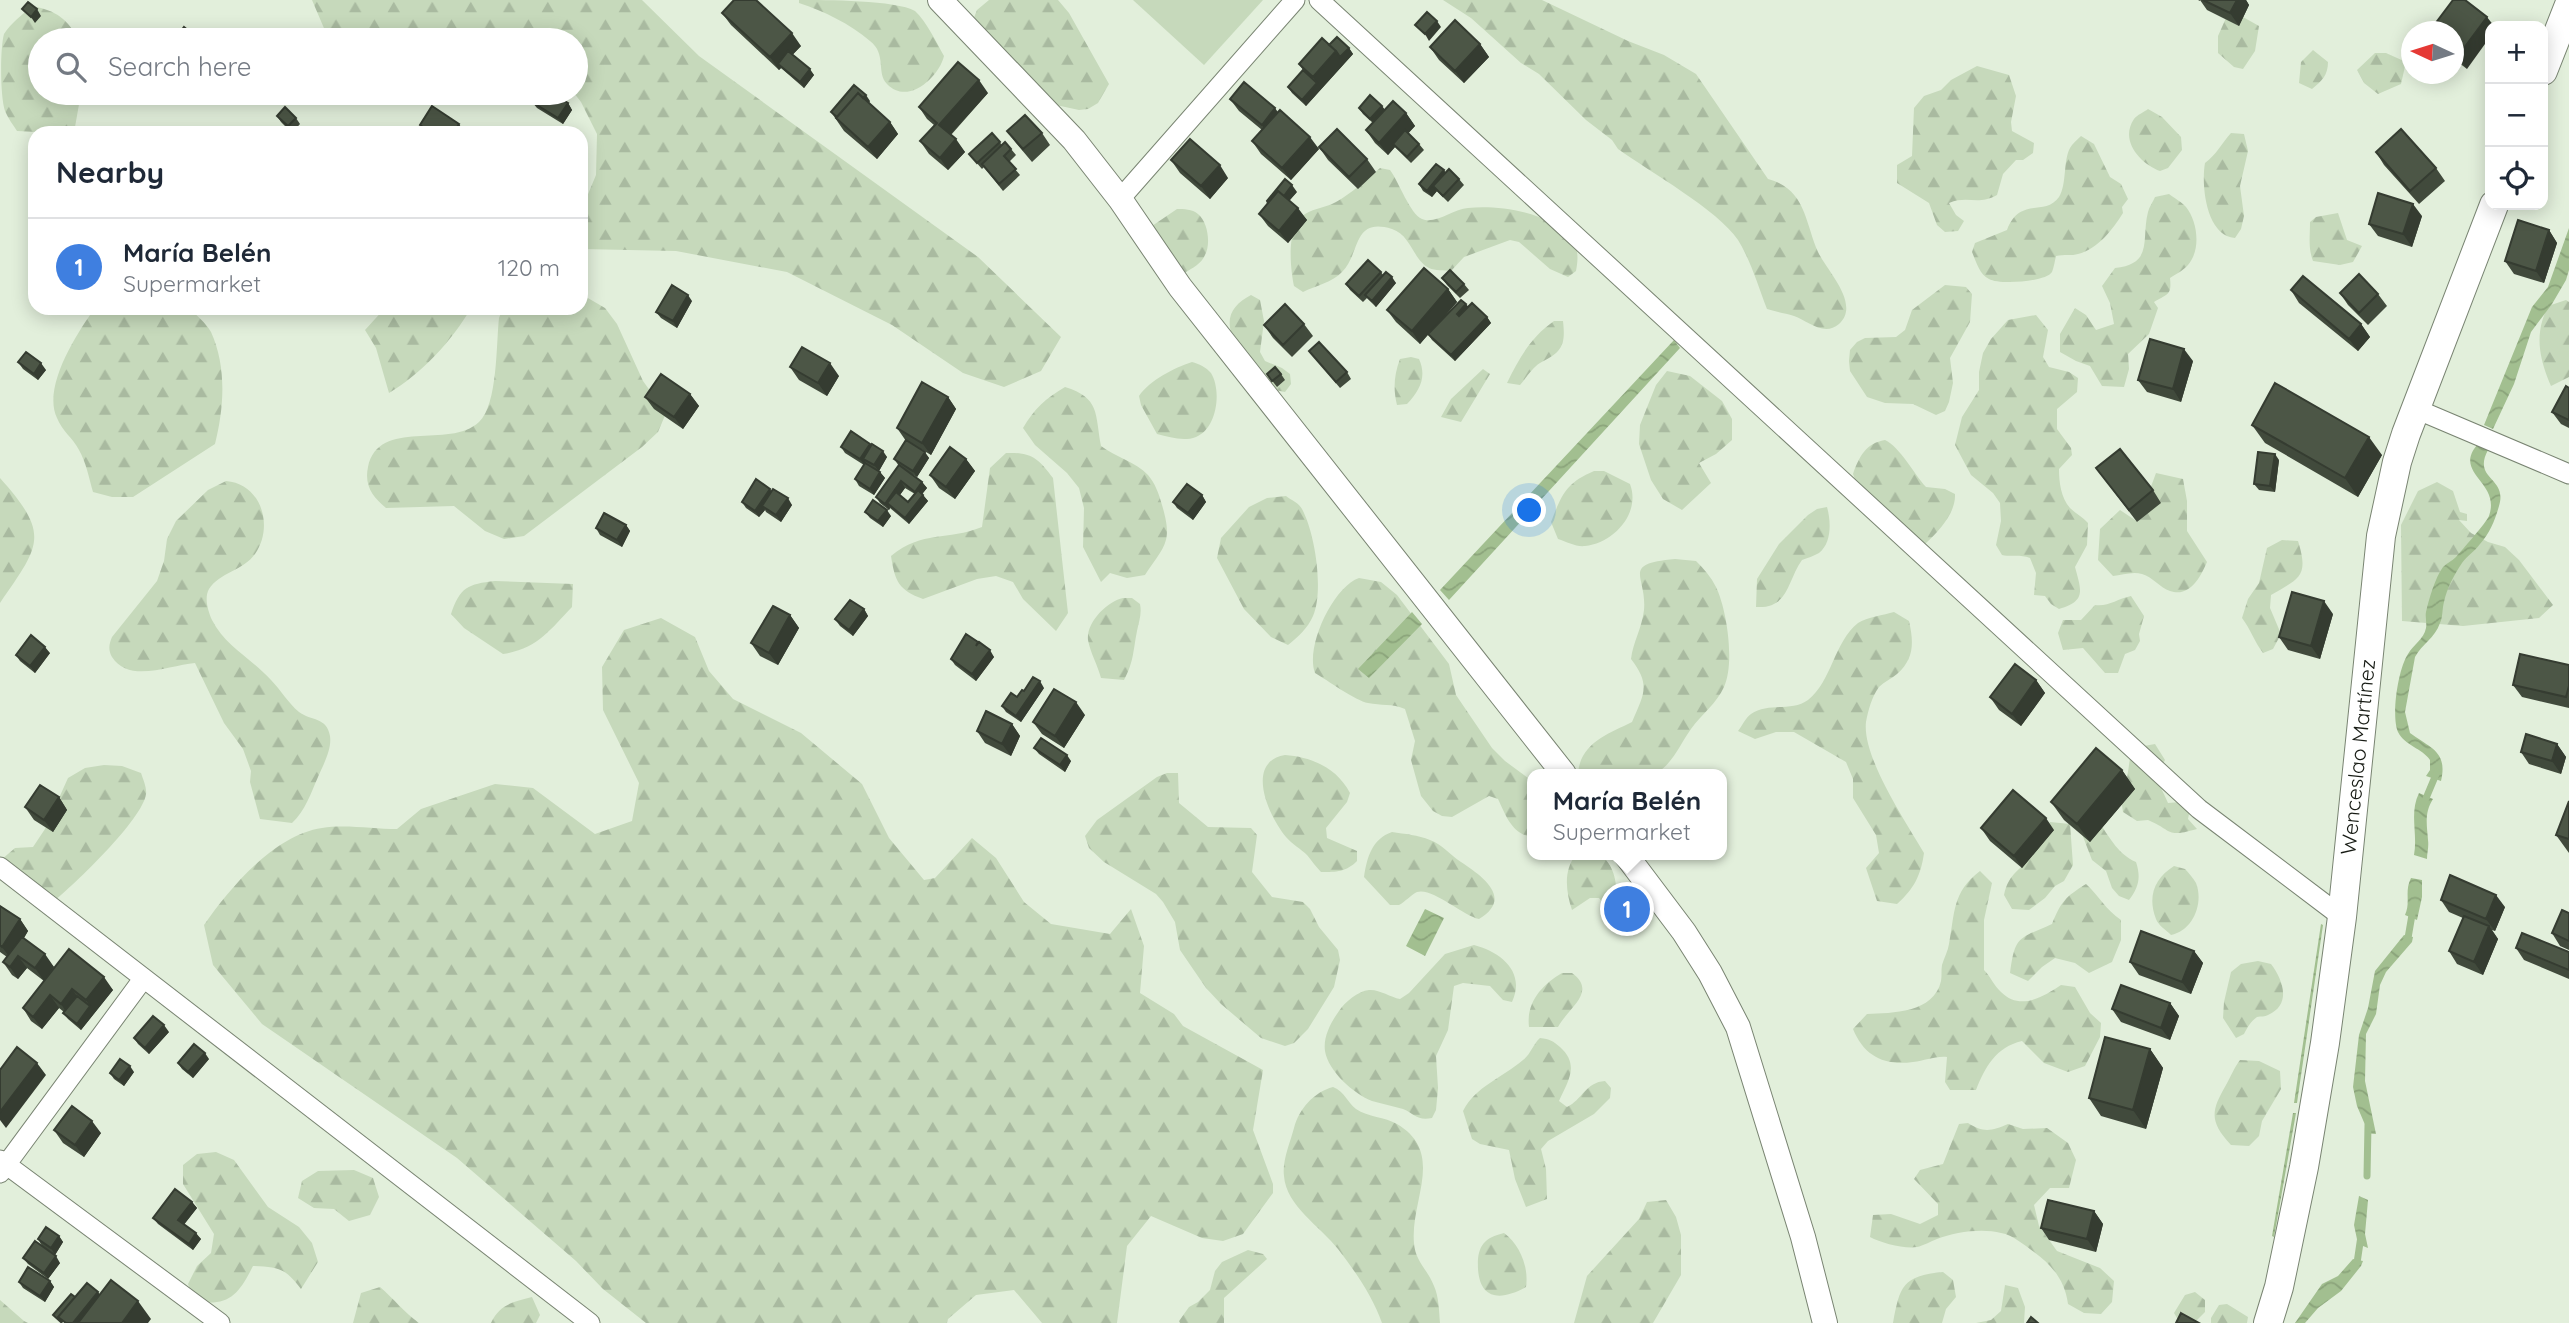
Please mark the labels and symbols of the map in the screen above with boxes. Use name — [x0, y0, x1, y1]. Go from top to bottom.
north arrow — [2401, 21, 2464, 84]
your location — [1512, 493, 1546, 527]
street label: Wenceslao Martínez — [2334, 658, 2380, 856]
pin: 1 — [1604, 883, 1650, 935]

